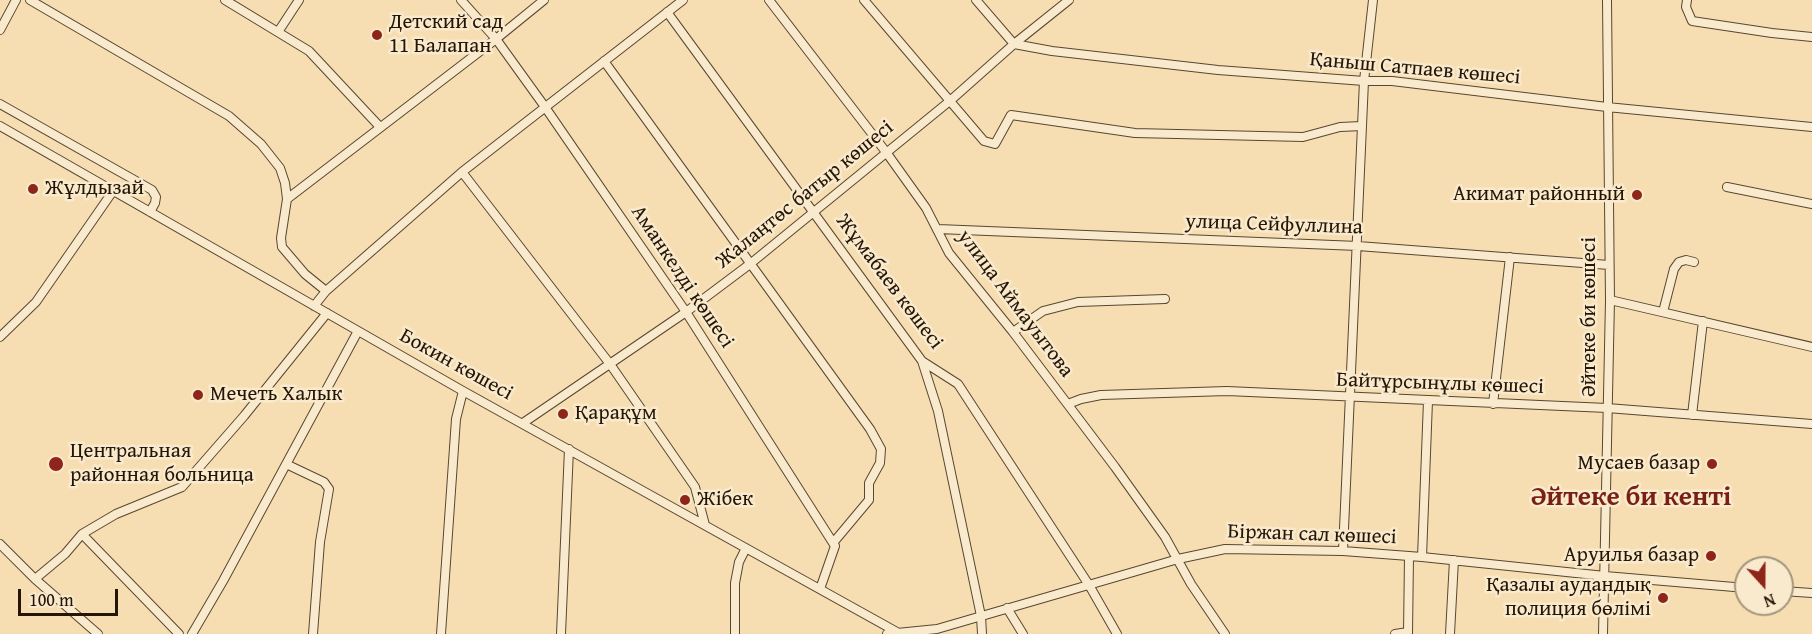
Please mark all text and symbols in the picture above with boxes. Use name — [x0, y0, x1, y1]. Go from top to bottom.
place label: Детский сад 11 Балапан — [389, 10, 503, 60]
marker: Детский сад 11 Балапан — [370, 28, 384, 42]
street label: Қаныш Сатпаев көшесі — [1309, 47, 1521, 91]
street label: Жалаңтөс батыр көшесі — [711, 115, 899, 275]
place label: Жұлдызай — [45, 176, 144, 202]
marker: Жұлдызай — [26, 182, 40, 196]
place label: Акимат районный — [1453, 182, 1625, 208]
marker: Акимат районный — [1630, 188, 1644, 202]
street label: Аманкелді көшесі — [625, 201, 739, 353]
street label: Жұмабаев көшесі — [830, 209, 948, 355]
street label: улица Сейфуллина — [1185, 209, 1363, 241]
street label: улица Аймауытова — [951, 225, 1079, 383]
street label: Әйтеке би көшесі — [1577, 237, 1603, 397]
street label: Бокин көшесі — [395, 324, 517, 406]
street label: Байтұрсынұлы көшесі — [1336, 368, 1544, 400]
place label: Мечеть Халык — [210, 382, 342, 408]
marker: Мечеть Халык — [191, 388, 205, 402]
place label: Қарақұм — [575, 401, 657, 427]
marker: Қарақұм — [556, 407, 570, 421]
place label: Центральная районная больница — [70, 439, 254, 489]
place label: Мусаев базар — [1578, 451, 1700, 477]
marker: Центральная районная больница — [47, 455, 65, 473]
marker: Мусаев базар — [1705, 457, 1719, 471]
district label: Әйтеке би кенті — [1531, 482, 1731, 514]
place label: Жібек — [697, 487, 753, 513]
marker: Жібек — [678, 493, 692, 507]
street label: Біржан сал көшесі — [1227, 519, 1397, 551]
place label: Аруилья базар — [1564, 543, 1699, 569]
marker: Аруилья базар — [1704, 549, 1718, 563]
north arrow — [1734, 556, 1794, 616]
place label: Қазалы аудандық полиция бөлімі — [1486, 573, 1651, 623]
scale bar — [21, 577, 122, 615]
text: 100 m — [29, 586, 74, 613]
text: N — [1760, 588, 1779, 614]
marker: Қазалы аудандық полиция бөлімі — [1656, 591, 1670, 605]

